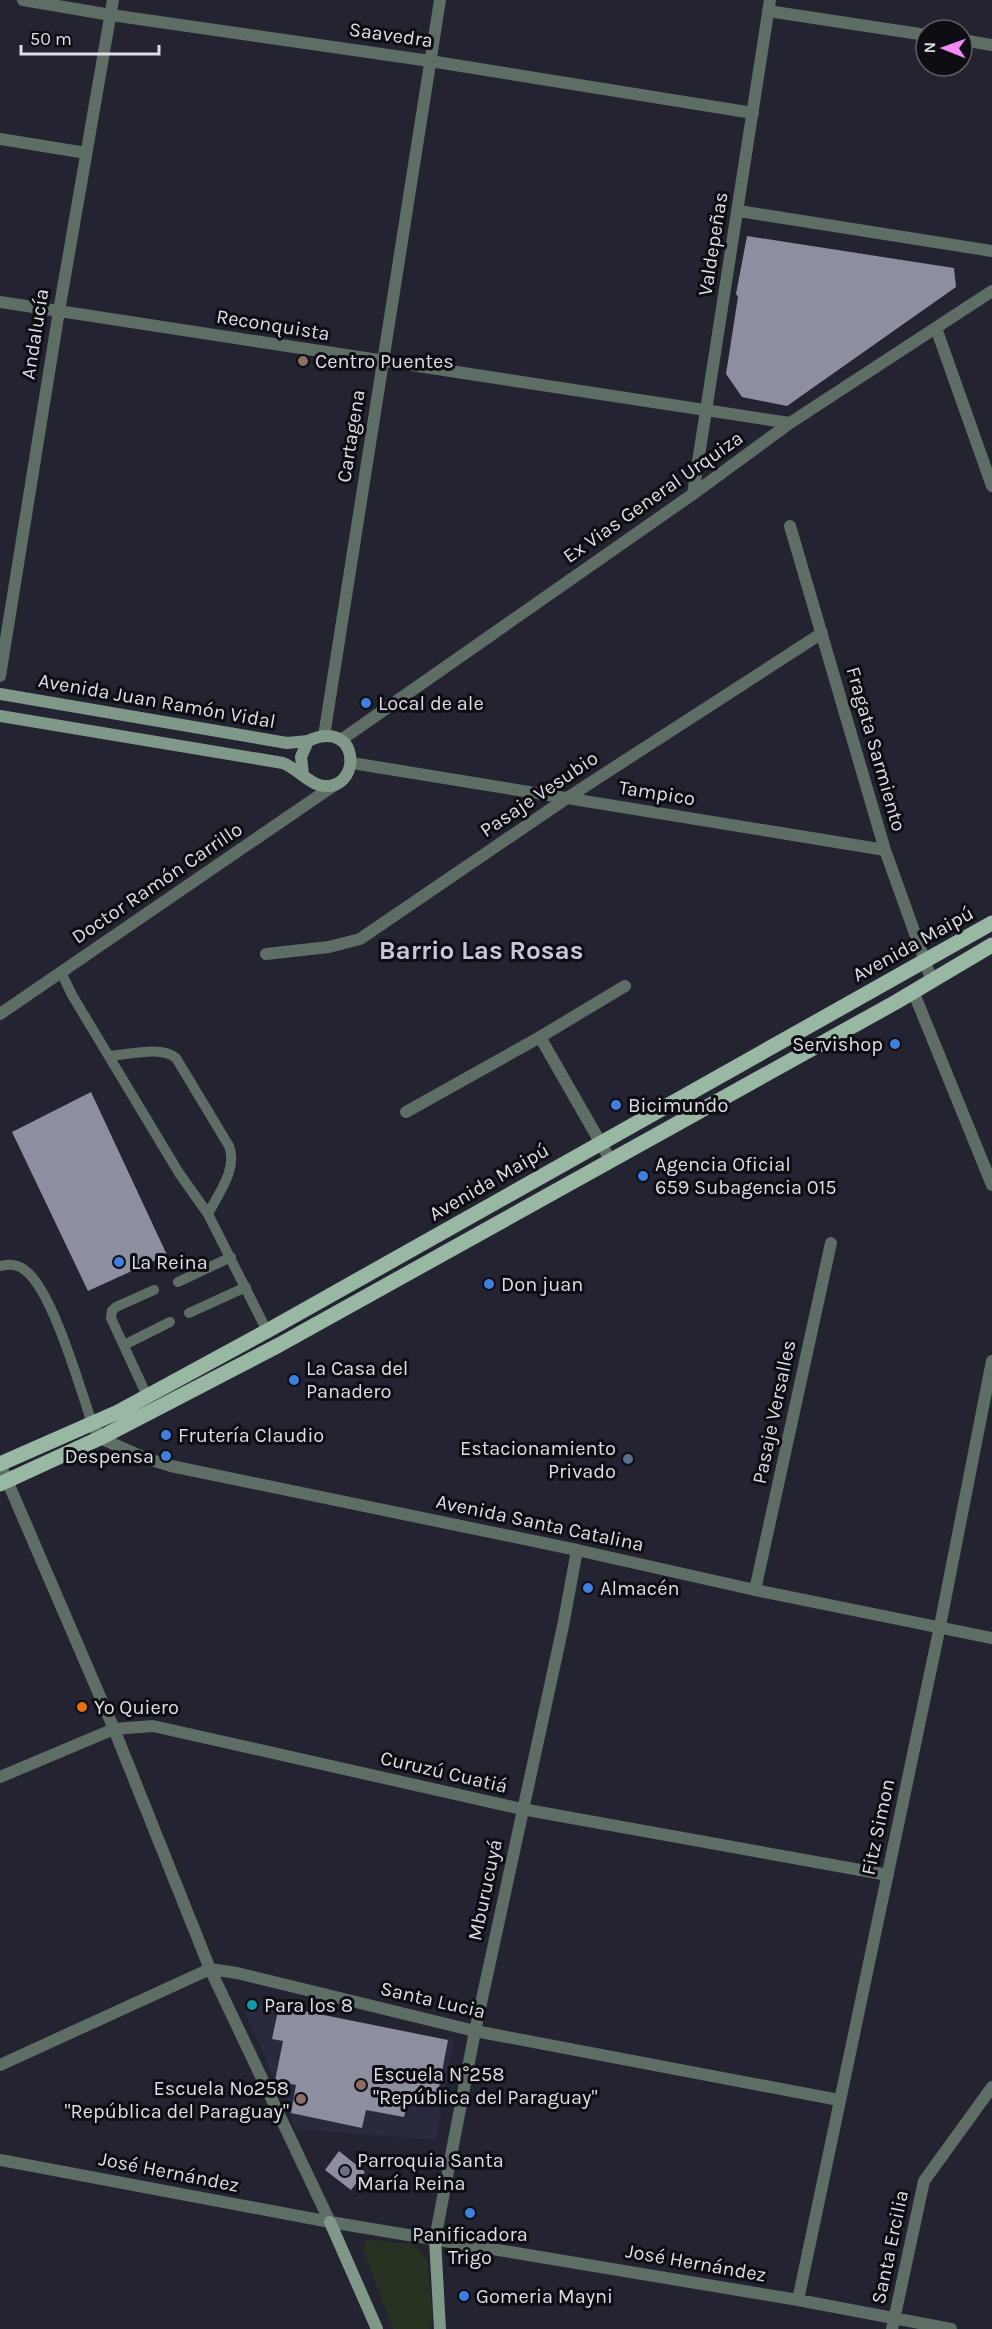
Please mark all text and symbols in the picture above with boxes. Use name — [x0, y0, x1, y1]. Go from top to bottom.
scale bar — [21, 18, 159, 56]
street label: Saavedra — [348, 18, 434, 52]
north arrow — [914, 18, 974, 78]
text: 50 m — [30, 28, 72, 50]
text: N — [920, 42, 939, 54]
street label: Valdepeñas — [693, 190, 733, 298]
street label: Andalucía — [16, 287, 54, 381]
street label: Reconquista — [215, 305, 331, 345]
place label: Centro Puentes — [315, 350, 454, 373]
marker: Centro Puentes — [296, 354, 310, 368]
street label: Cartagena — [332, 388, 370, 484]
street label: Ex Vias General Urquiza — [559, 426, 747, 568]
street label: Fragata Sarmiento — [842, 664, 910, 834]
street label: Avenida Juan Ramón Vidal — [37, 669, 277, 733]
place label: Local de ale — [378, 692, 484, 715]
marker: Local de ale — [359, 696, 373, 710]
street label: Pasaje Vesubio — [476, 746, 602, 842]
street label: Tampico — [617, 776, 697, 810]
street label: Doctor Ramón Carrillo — [67, 817, 247, 949]
street label: Avenida Maipú — [849, 901, 977, 987]
district label: Barrio Las Rosas — [379, 935, 583, 966]
place label: Servishop — [792, 1033, 883, 1056]
marker: Servishop — [888, 1037, 902, 1051]
place label: Bicimundo — [628, 1094, 728, 1117]
marker: Bicimundo — [609, 1098, 623, 1112]
street label: Avenida Maipú — [425, 1138, 553, 1226]
place label: Agencia Oficial 659 Subagencia 015 — [655, 1153, 837, 1199]
marker: Agencia Oficial 659 Subagencia 015 — [636, 1169, 650, 1183]
place label: La Reina — [131, 1251, 208, 1274]
marker: La Reina — [112, 1255, 126, 1269]
place label: Don juan — [501, 1273, 583, 1296]
marker: Don juan — [482, 1277, 496, 1291]
street label: Pasaje Versalles — [748, 1338, 800, 1486]
place label: La Casa del Panadero — [306, 1357, 408, 1403]
marker: La Casa del Panadero — [287, 1373, 301, 1387]
place label: Frutería Claudio — [178, 1424, 324, 1447]
marker: Frutería Claudio — [159, 1428, 173, 1442]
place label: Estacionamiento Privado — [460, 1437, 616, 1483]
place label: Despensa — [64, 1445, 154, 1468]
marker: Despensa — [159, 1449, 173, 1463]
marker: Estacionamiento Privado — [621, 1452, 635, 1466]
street label: Avenida Santa Catalina — [434, 1490, 646, 1556]
place label: Almacén — [600, 1577, 679, 1600]
marker: Almacén — [581, 1581, 595, 1595]
place label: Yo Quiero — [94, 1696, 179, 1719]
marker: Yo Quiero — [75, 1700, 89, 1714]
street label: Curuzú Cuatiá — [378, 1746, 510, 1798]
street label: Fitz Simon — [857, 1777, 899, 1877]
street label: Mburucuyá — [463, 1837, 507, 1943]
street label: Santa Lucia — [378, 1977, 488, 2023]
place label: Para los 8 — [264, 1994, 353, 2017]
marker: Para los 8 — [245, 1998, 259, 2012]
place label: Escuela N°258 "República del Paraguay" — [373, 2063, 598, 2109]
place label: Escuela Nº258 "República del Paraguay" — [65, 2077, 289, 2123]
marker: Escuela N°258 "República del Paraguay" — [354, 2078, 368, 2092]
marker: Escuela Nº258 "República del Paraguay" — [294, 2092, 308, 2106]
street label: José Hernández — [97, 2147, 241, 2197]
place label: Parroquia Santa María Reina — [357, 2149, 504, 2195]
marker: Parroquia Santa María Reina — [338, 2164, 352, 2178]
street label: Santa Ercilia — [867, 2188, 913, 2306]
marker: Panificadora Trigo — [463, 2206, 477, 2220]
place label: Panificadora Trigo — [412, 2223, 528, 2269]
street label: José Hernández — [624, 2239, 768, 2287]
place label: Gomeria Mayni — [476, 2285, 613, 2308]
marker: Gomeria Mayni — [457, 2289, 471, 2303]

